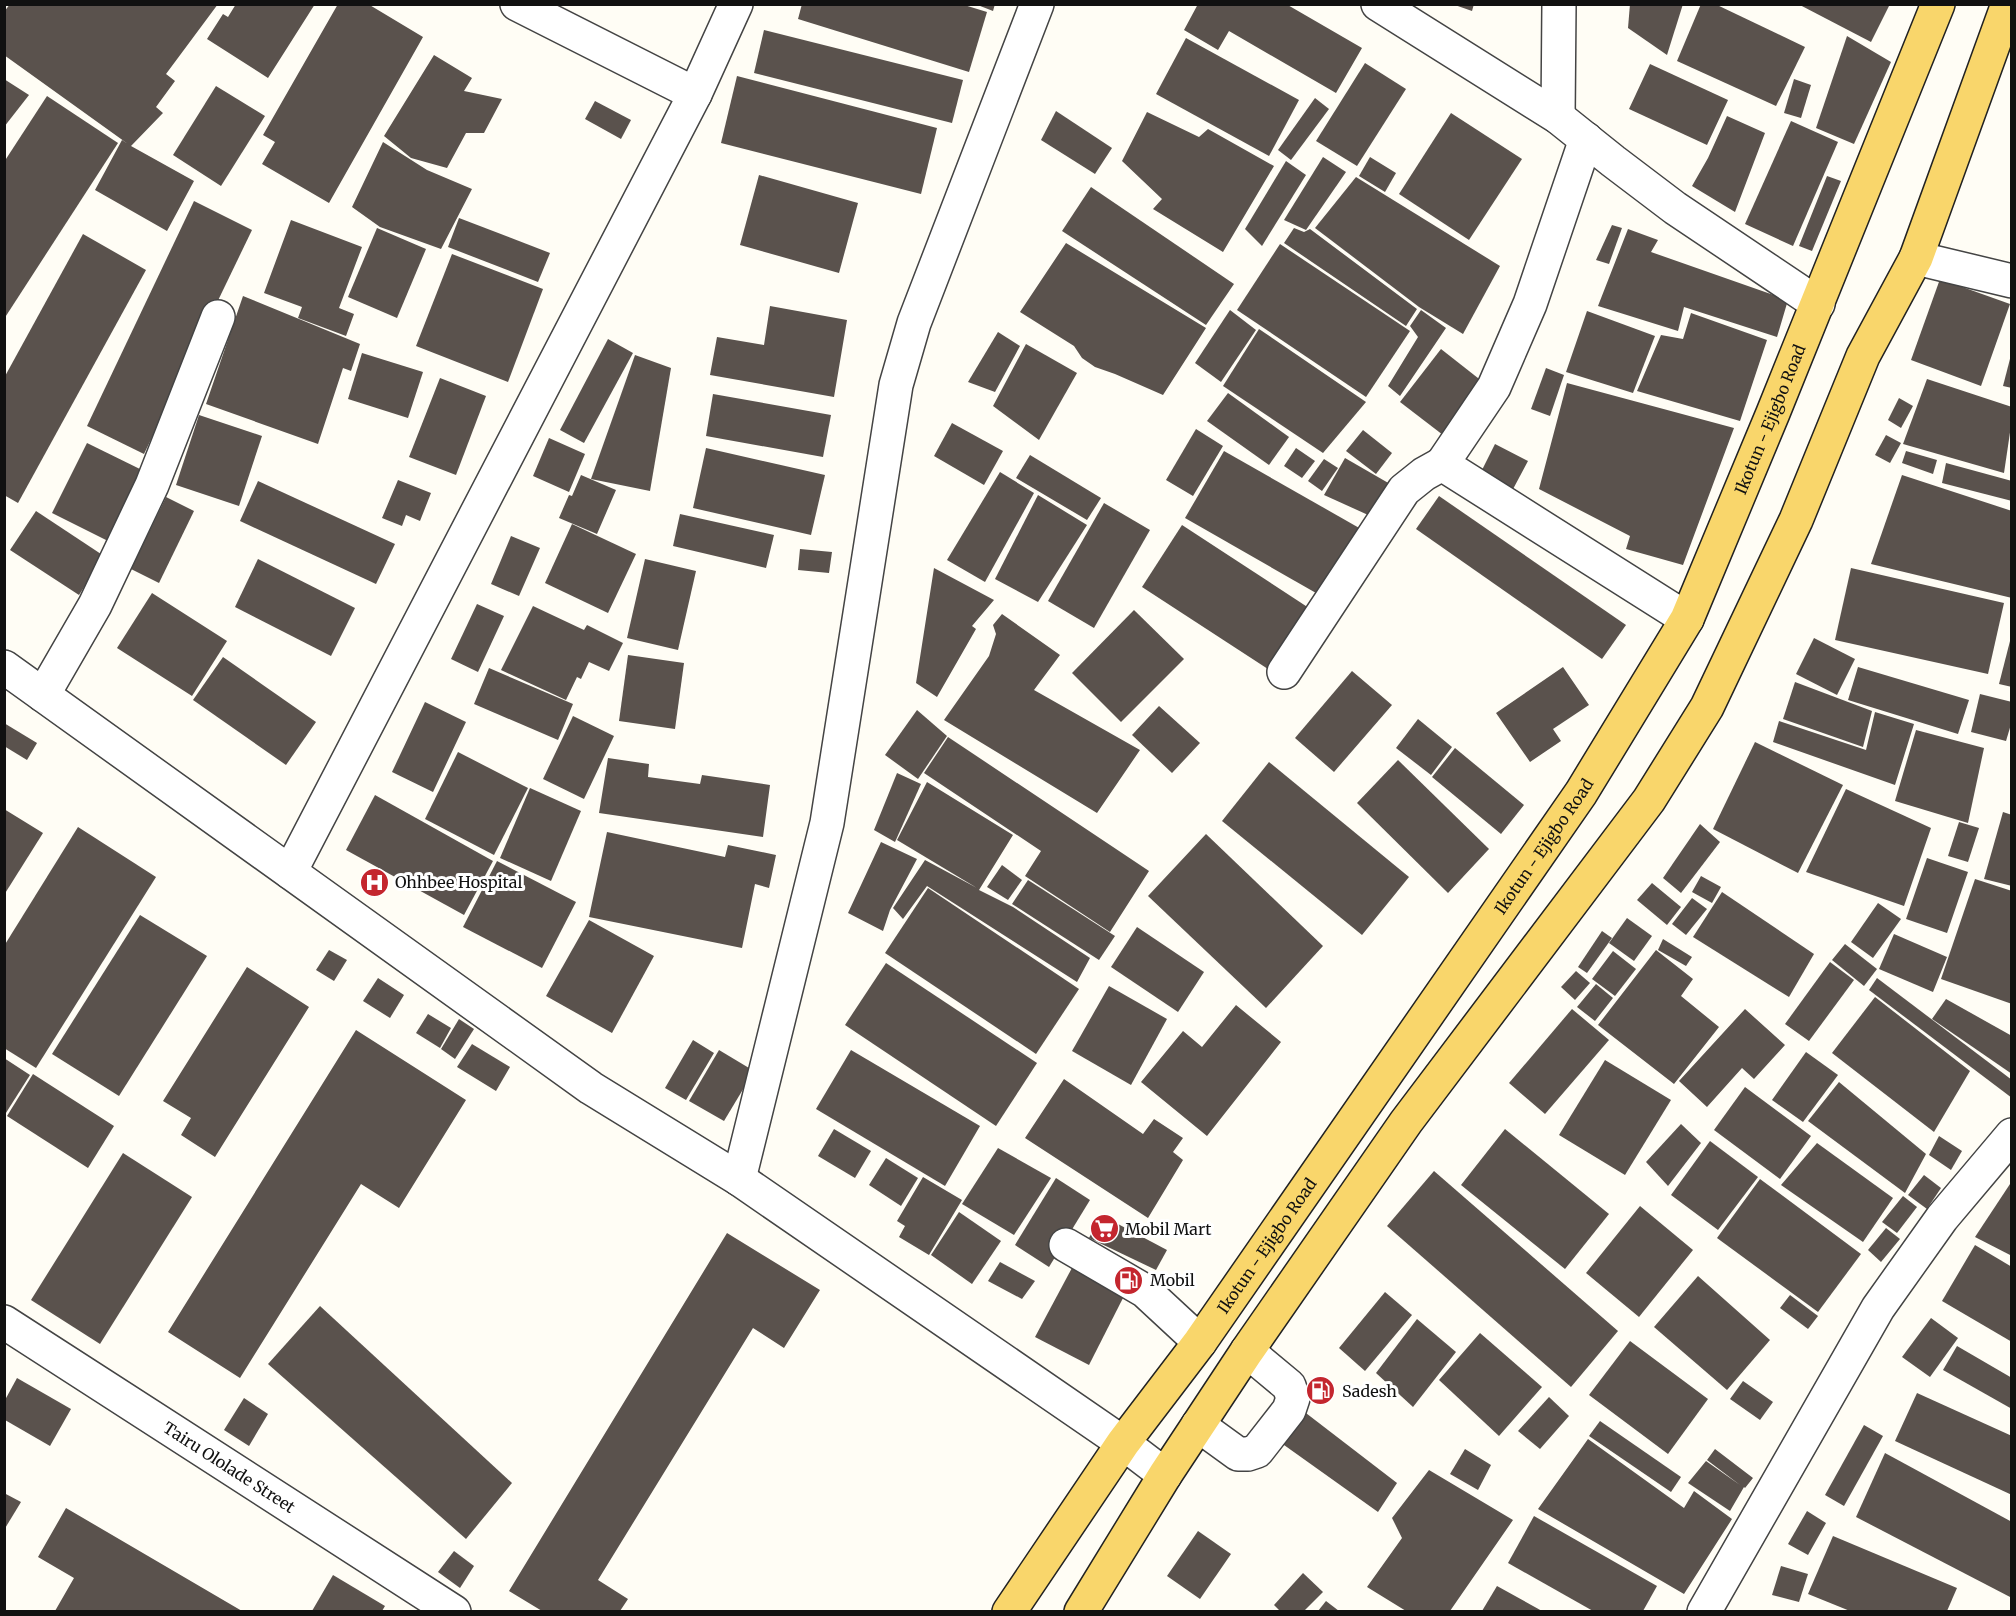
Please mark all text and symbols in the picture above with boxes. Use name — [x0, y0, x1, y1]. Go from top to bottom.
street label: Ikotun - Ejigbo Road — [1730, 341, 1810, 497]
street label: Ikotun - Ejigbo Road — [1490, 775, 1598, 918]
hospital icon: Ohhbee Hospital — [358, 866, 390, 898]
place label: Ohhbee Hospital — [395, 872, 523, 892]
street label: Ikotun - Ejigbo Road — [1213, 1174, 1321, 1317]
supermarket icon: Mobil Mart — [1088, 1213, 1120, 1245]
place label: Mobil Mart — [1125, 1219, 1212, 1239]
fuel station icon: Mobil — [1113, 1264, 1145, 1296]
place label: Mobil — [1150, 1270, 1195, 1290]
fuel station icon: Sadesh — [1305, 1375, 1337, 1407]
place label: Sadesh — [1342, 1381, 1397, 1401]
street label: Tairu Ololade Street — [160, 1417, 300, 1517]

